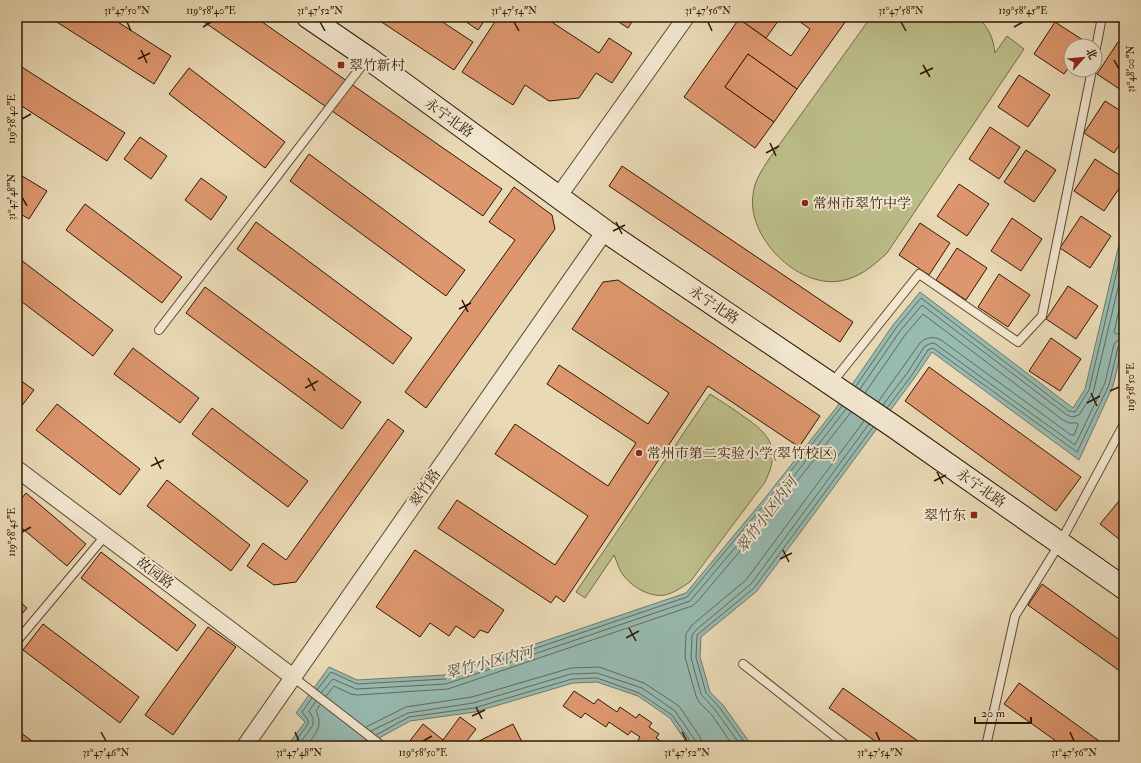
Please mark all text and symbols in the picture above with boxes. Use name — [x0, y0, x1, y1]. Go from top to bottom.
text: 31°47'50"N — [104, 5, 150, 17]
text: 119°58'40"E — [186, 5, 236, 17]
text: 31°47'52"N — [297, 5, 343, 17]
text: 31°47'54"N — [491, 5, 537, 17]
text: 31°47'56"N — [685, 5, 731, 17]
text: 31°47'58"N — [878, 5, 924, 17]
text: 119°58'45"E — [999, 5, 1047, 17]
north arrow — [1063, 38, 1103, 78]
text: 31°48'00"N — [1125, 45, 1137, 93]
text: 北 — [1083, 46, 1100, 62]
place label: 翠竹新村 — [349, 57, 405, 74]
marker: 翠竹新村 — [336, 60, 346, 70]
text: 119°58'40"E — [6, 94, 18, 144]
street label: 永宁北路 — [421, 95, 477, 141]
text: 31°47'48"N — [6, 174, 18, 220]
place label: 常州市翠竹中学 — [813, 195, 911, 212]
marker: 常州市翠竹中学 — [800, 198, 810, 208]
street label: 永宁北路 — [686, 282, 742, 328]
text: 119°58'50"E — [1125, 363, 1137, 411]
place label: 常州市第二实验小学(翠竹校区) — [647, 445, 837, 462]
marker: 常州市第二实验小学(翠竹校区) — [634, 448, 644, 458]
street label: 永宁北路 — [953, 465, 1009, 511]
street label: 翠竹路 — [406, 466, 444, 510]
water label: 翠竹小区内河 — [732, 471, 803, 557]
place label: 翠竹东 — [924, 507, 966, 524]
text: 119°58'45"E — [6, 508, 18, 556]
marker: 翠竹东 — [969, 510, 979, 520]
street label: 故园路 — [133, 554, 177, 592]
water label: 翠竹小区内河 — [443, 642, 538, 683]
scale bar — [975, 699, 1031, 725]
text: 20 m — [981, 706, 1006, 721]
text: 31°47'46"N — [82, 747, 130, 759]
text: 31°47'48"N — [276, 747, 322, 759]
text: 119°58'50"E — [399, 747, 447, 759]
text: 31°47'52"N — [664, 747, 710, 759]
text: 31°47'54"N — [857, 747, 903, 759]
text: 31°47'56"N — [1051, 747, 1097, 759]

